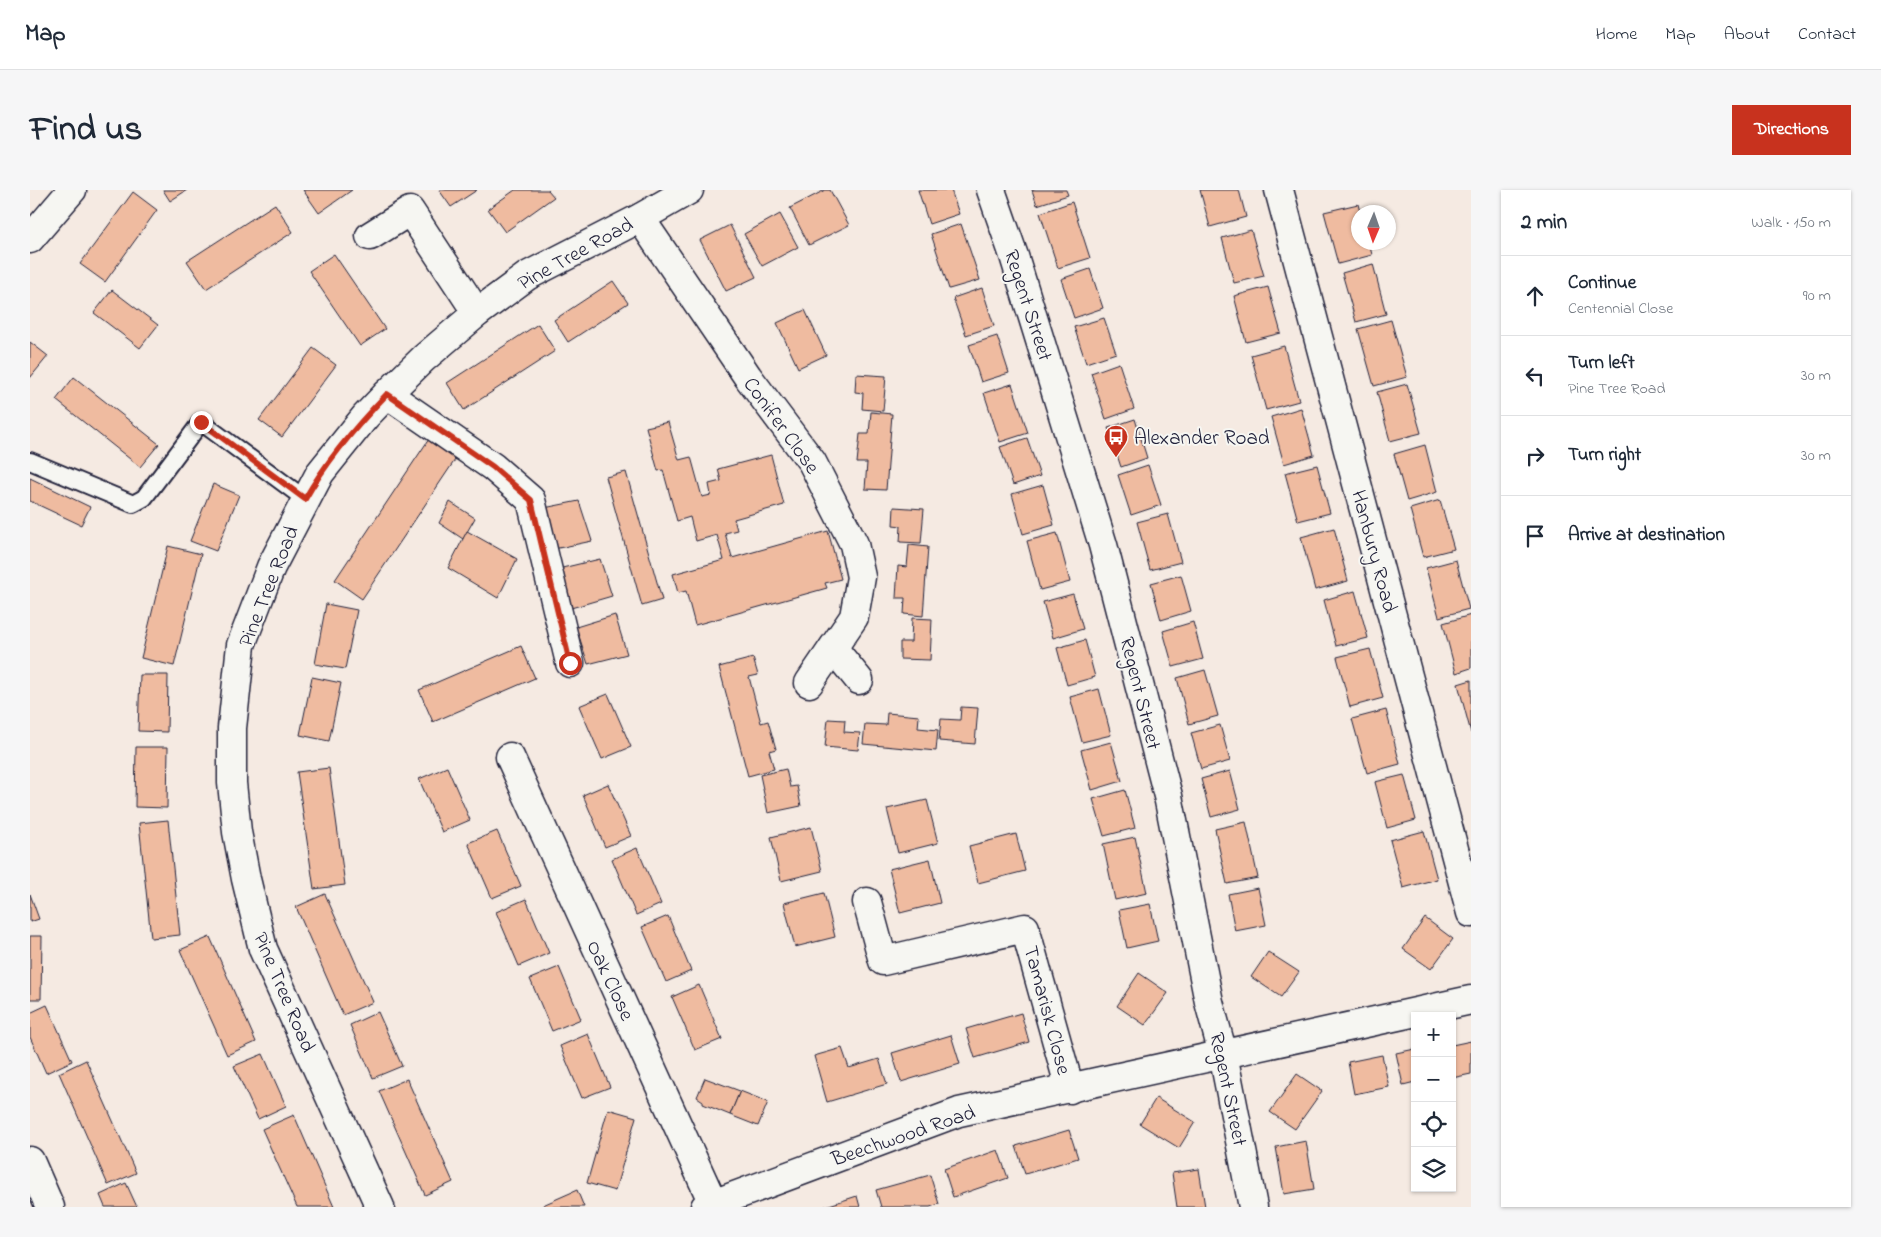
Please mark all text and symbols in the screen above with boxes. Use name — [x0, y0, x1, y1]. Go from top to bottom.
text: Map — [25, 17, 66, 52]
text: Home — [1596, 22, 1637, 48]
text: Map — [1665, 22, 1696, 48]
text: About — [1724, 22, 1770, 48]
text: Contact — [1798, 22, 1856, 48]
text: Find us — [30, 105, 142, 156]
button: Directions — [1732, 105, 1851, 155]
north arrow — [1351, 205, 1396, 250]
text: 2 min — [1521, 208, 1567, 238]
street label: Pine Tree Road — [513, 211, 639, 299]
text: Walk · 150 m — [1751, 211, 1831, 235]
street label: Regent Street — [993, 246, 1059, 366]
text: Continue — [1568, 270, 1636, 297]
icon: ahead — [1521, 282, 1549, 310]
text: 90 m — [1803, 284, 1831, 308]
text: Centennial Close — [1568, 297, 1673, 321]
text: Turn left — [1568, 350, 1635, 377]
icon: left — [1521, 362, 1549, 390]
text: 30 m — [1801, 364, 1831, 388]
street label: Conifer Close — [735, 371, 826, 481]
text: Pine Tree Road — [1568, 377, 1666, 401]
route end — [190, 411, 213, 434]
bus stop icon: Alexander Road — [1103, 424, 1129, 458]
place label: Alexander Road — [1134, 424, 1270, 454]
icon: right — [1521, 442, 1549, 470]
text: Turn right — [1568, 442, 1641, 469]
text: 30 m — [1801, 444, 1831, 468]
street label: Hanbury Road — [1340, 487, 1404, 617]
street label: Pine Tree Road — [232, 522, 308, 652]
icon: arrive — [1521, 522, 1549, 550]
text: Arrive at destination — [1568, 522, 1725, 549]
street label: Regent Street — [1109, 634, 1168, 754]
route start — [559, 652, 582, 675]
street label: Pine Tree Road — [244, 928, 322, 1058]
street label: Oak Close — [577, 936, 641, 1027]
street label: Tamarisk Close — [1014, 943, 1078, 1079]
map controls — [1411, 1012, 1456, 1192]
button: + — [1411, 1012, 1456, 1057]
street label: Regent Street — [1198, 1030, 1254, 1149]
button: − — [1411, 1057, 1456, 1102]
street label: Beechwood Road — [827, 1098, 980, 1176]
button: locate — [1411, 1102, 1456, 1147]
button: layers — [1411, 1147, 1456, 1192]

